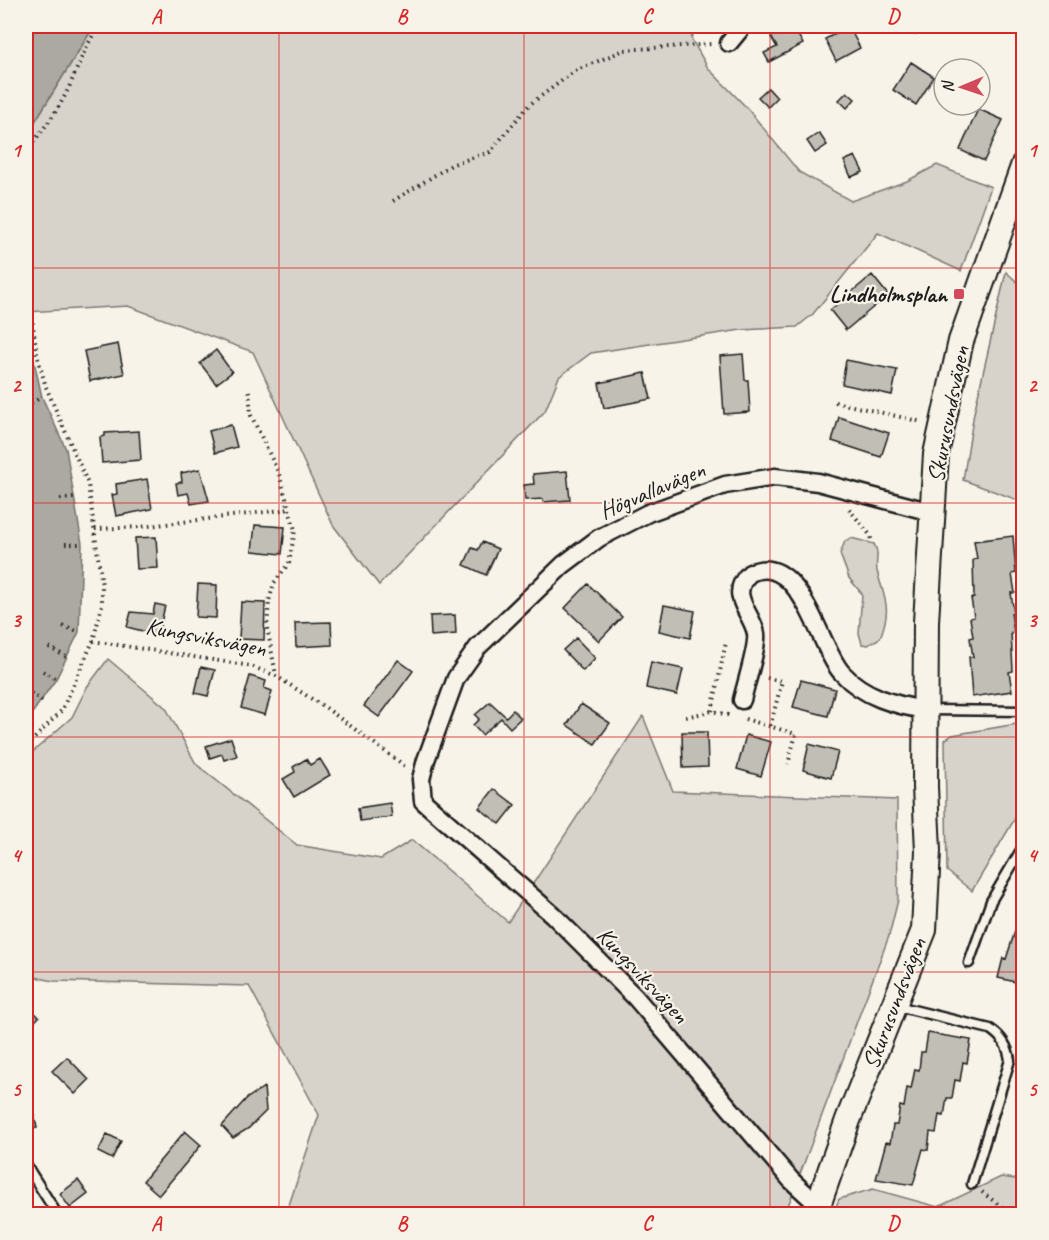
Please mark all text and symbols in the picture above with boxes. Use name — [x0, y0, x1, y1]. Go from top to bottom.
text: A — [151, 4, 163, 29]
text: B — [397, 4, 409, 29]
text: C — [642, 4, 654, 29]
text: D — [887, 4, 901, 29]
north arrow — [932, 57, 992, 117]
text: N — [938, 79, 958, 93]
text: 1 — [12, 138, 23, 163]
text: 1 — [1028, 138, 1039, 163]
place label: Lindholmsplan — [830, 279, 949, 309]
marker: Lindholmsplan — [952, 287, 966, 301]
street label: Skurusundsvägen — [920, 343, 976, 485]
text: 2 — [12, 373, 23, 398]
text: 2 — [1028, 373, 1039, 398]
street label: Högvallavägen — [594, 454, 710, 526]
text: 3 — [12, 608, 23, 633]
text: 3 — [1028, 608, 1039, 633]
street label: Kungsviksvägen — [143, 611, 269, 663]
text: 4 — [12, 843, 24, 868]
text: 4 — [1028, 843, 1040, 868]
street label: Kungsviksvägen — [590, 920, 696, 1030]
street label: Skurusundsvägen — [855, 933, 933, 1073]
text: 5 — [12, 1077, 23, 1102]
text: 5 — [1028, 1077, 1039, 1102]
text: A — [151, 1211, 163, 1236]
text: B — [397, 1211, 409, 1236]
text: C — [642, 1211, 654, 1236]
text: D — [887, 1211, 901, 1236]

